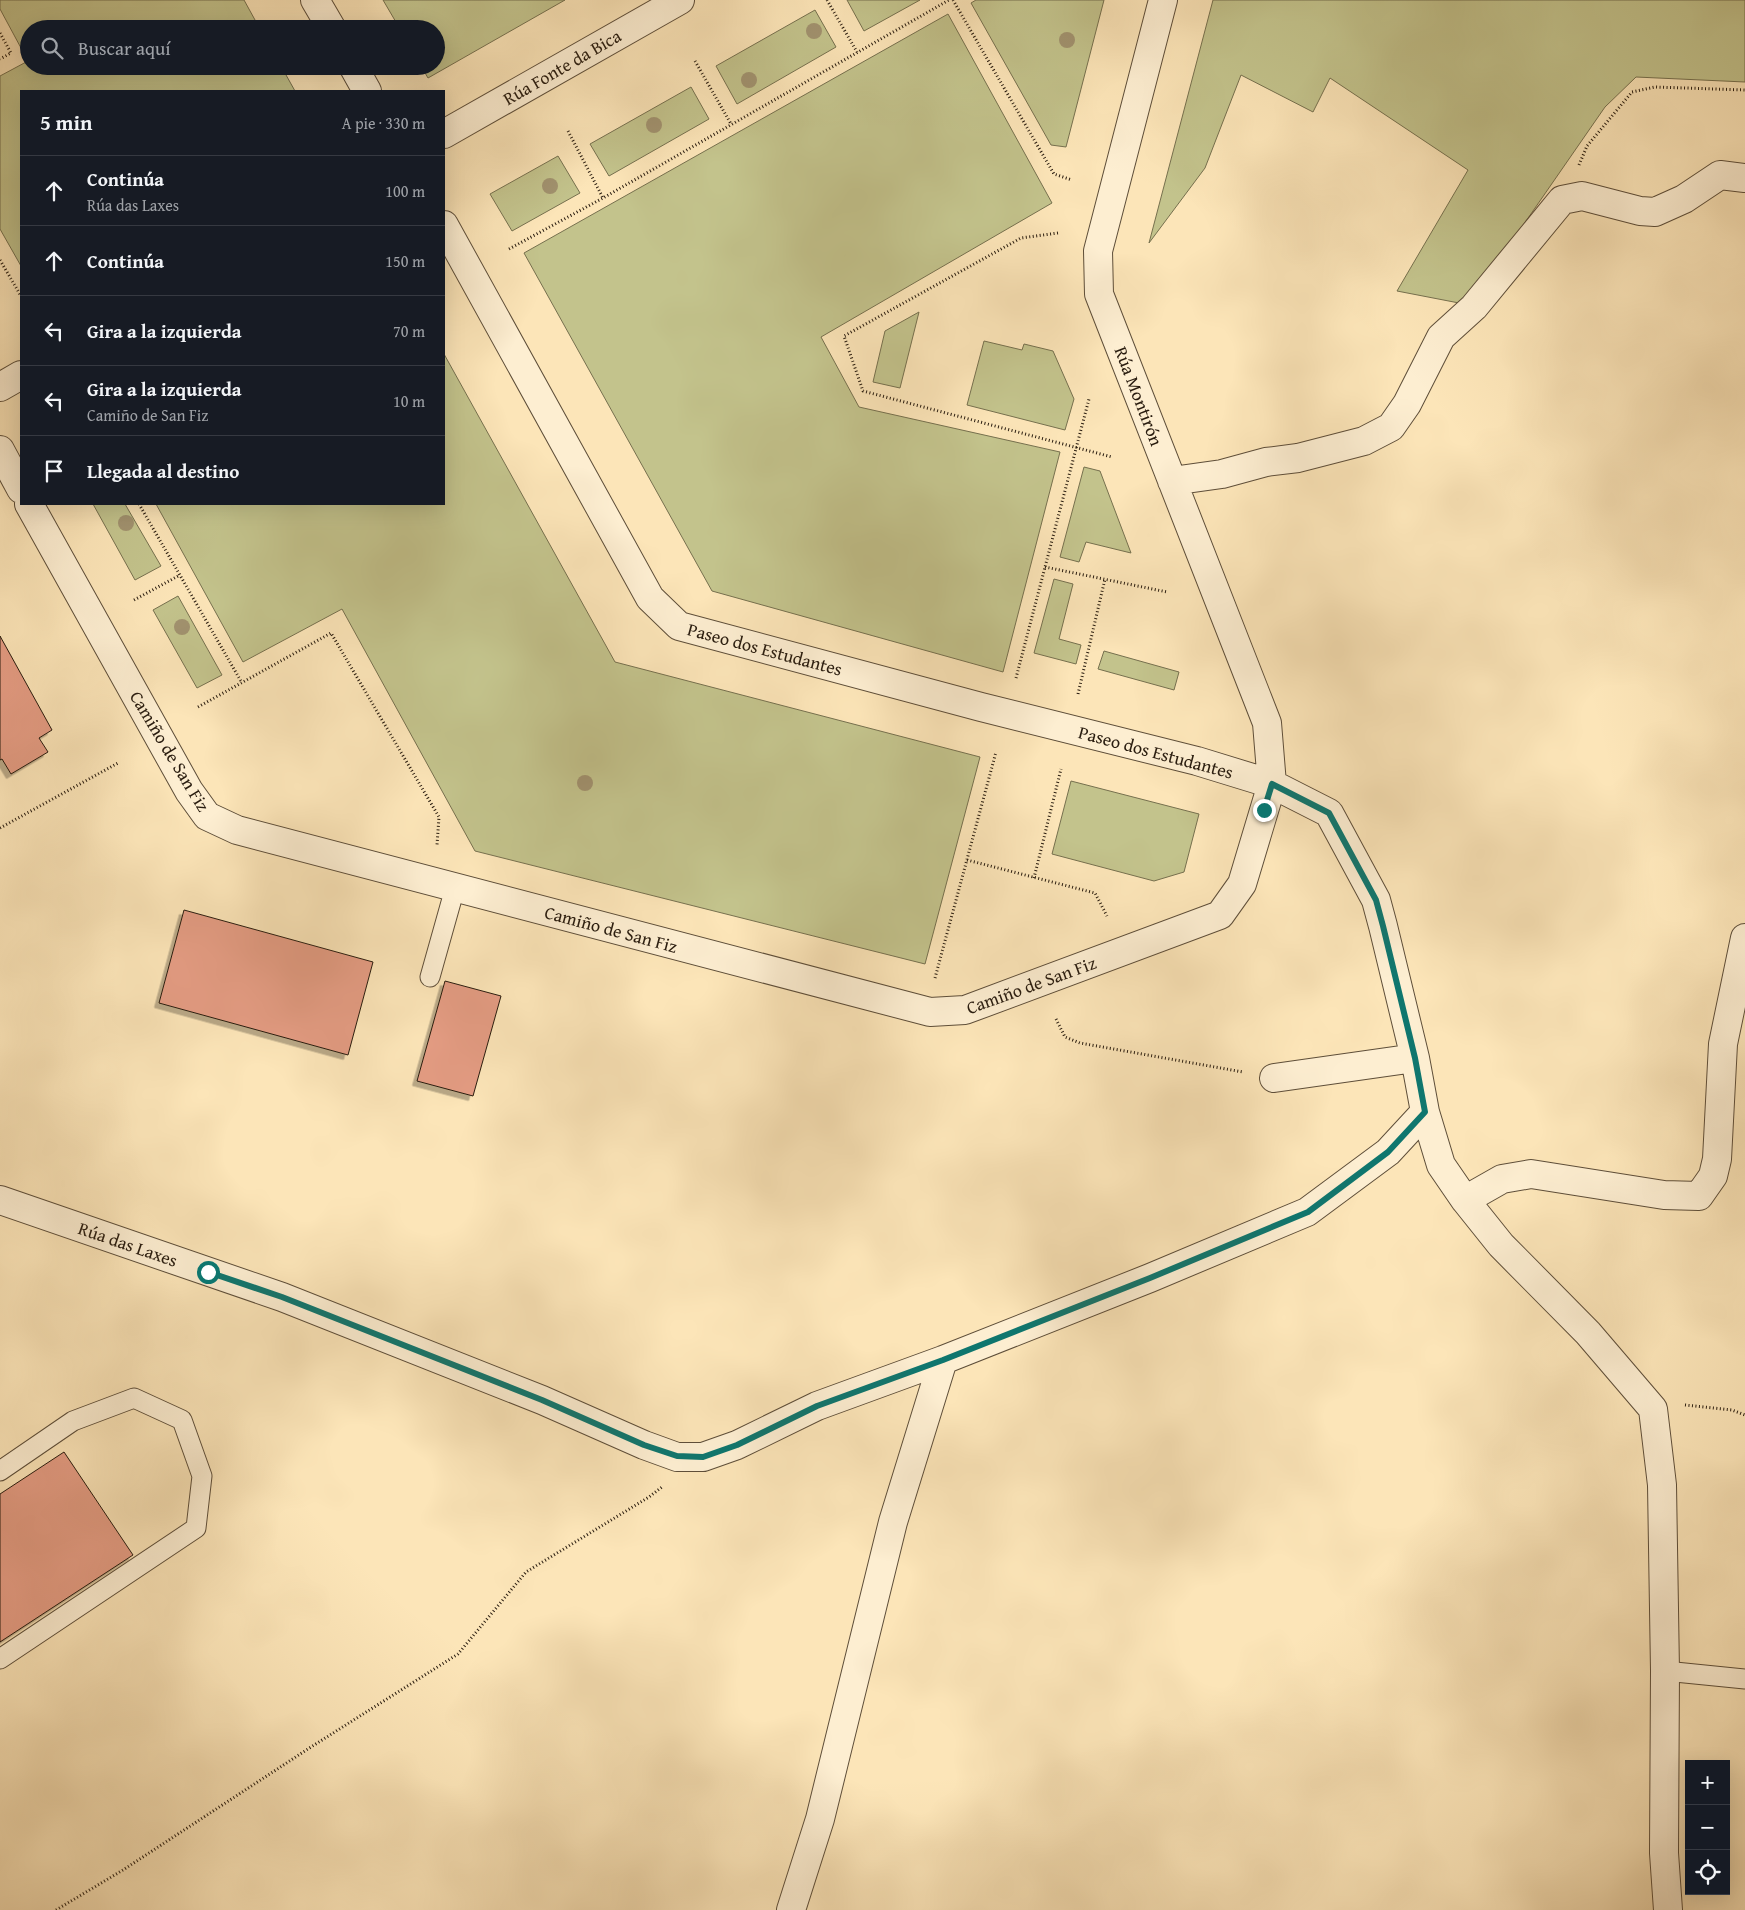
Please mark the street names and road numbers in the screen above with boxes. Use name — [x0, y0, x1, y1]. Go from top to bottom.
street label: Rúa Fonte da Bica — [498, 22, 627, 112]
street label: Rúa Montirón — [1108, 342, 1170, 450]
street label: Paseo dos Estudantes — [685, 615, 845, 683]
street label: Camiño de San Fiz — [123, 686, 217, 817]
street label: Paseo dos Estudantes — [1076, 718, 1236, 786]
street label: Camiño de San Fiz — [542, 898, 680, 960]
street label: Camiño de San Fiz — [962, 949, 1100, 1021]
street label: Rúa das Laxes — [75, 1214, 181, 1274]

